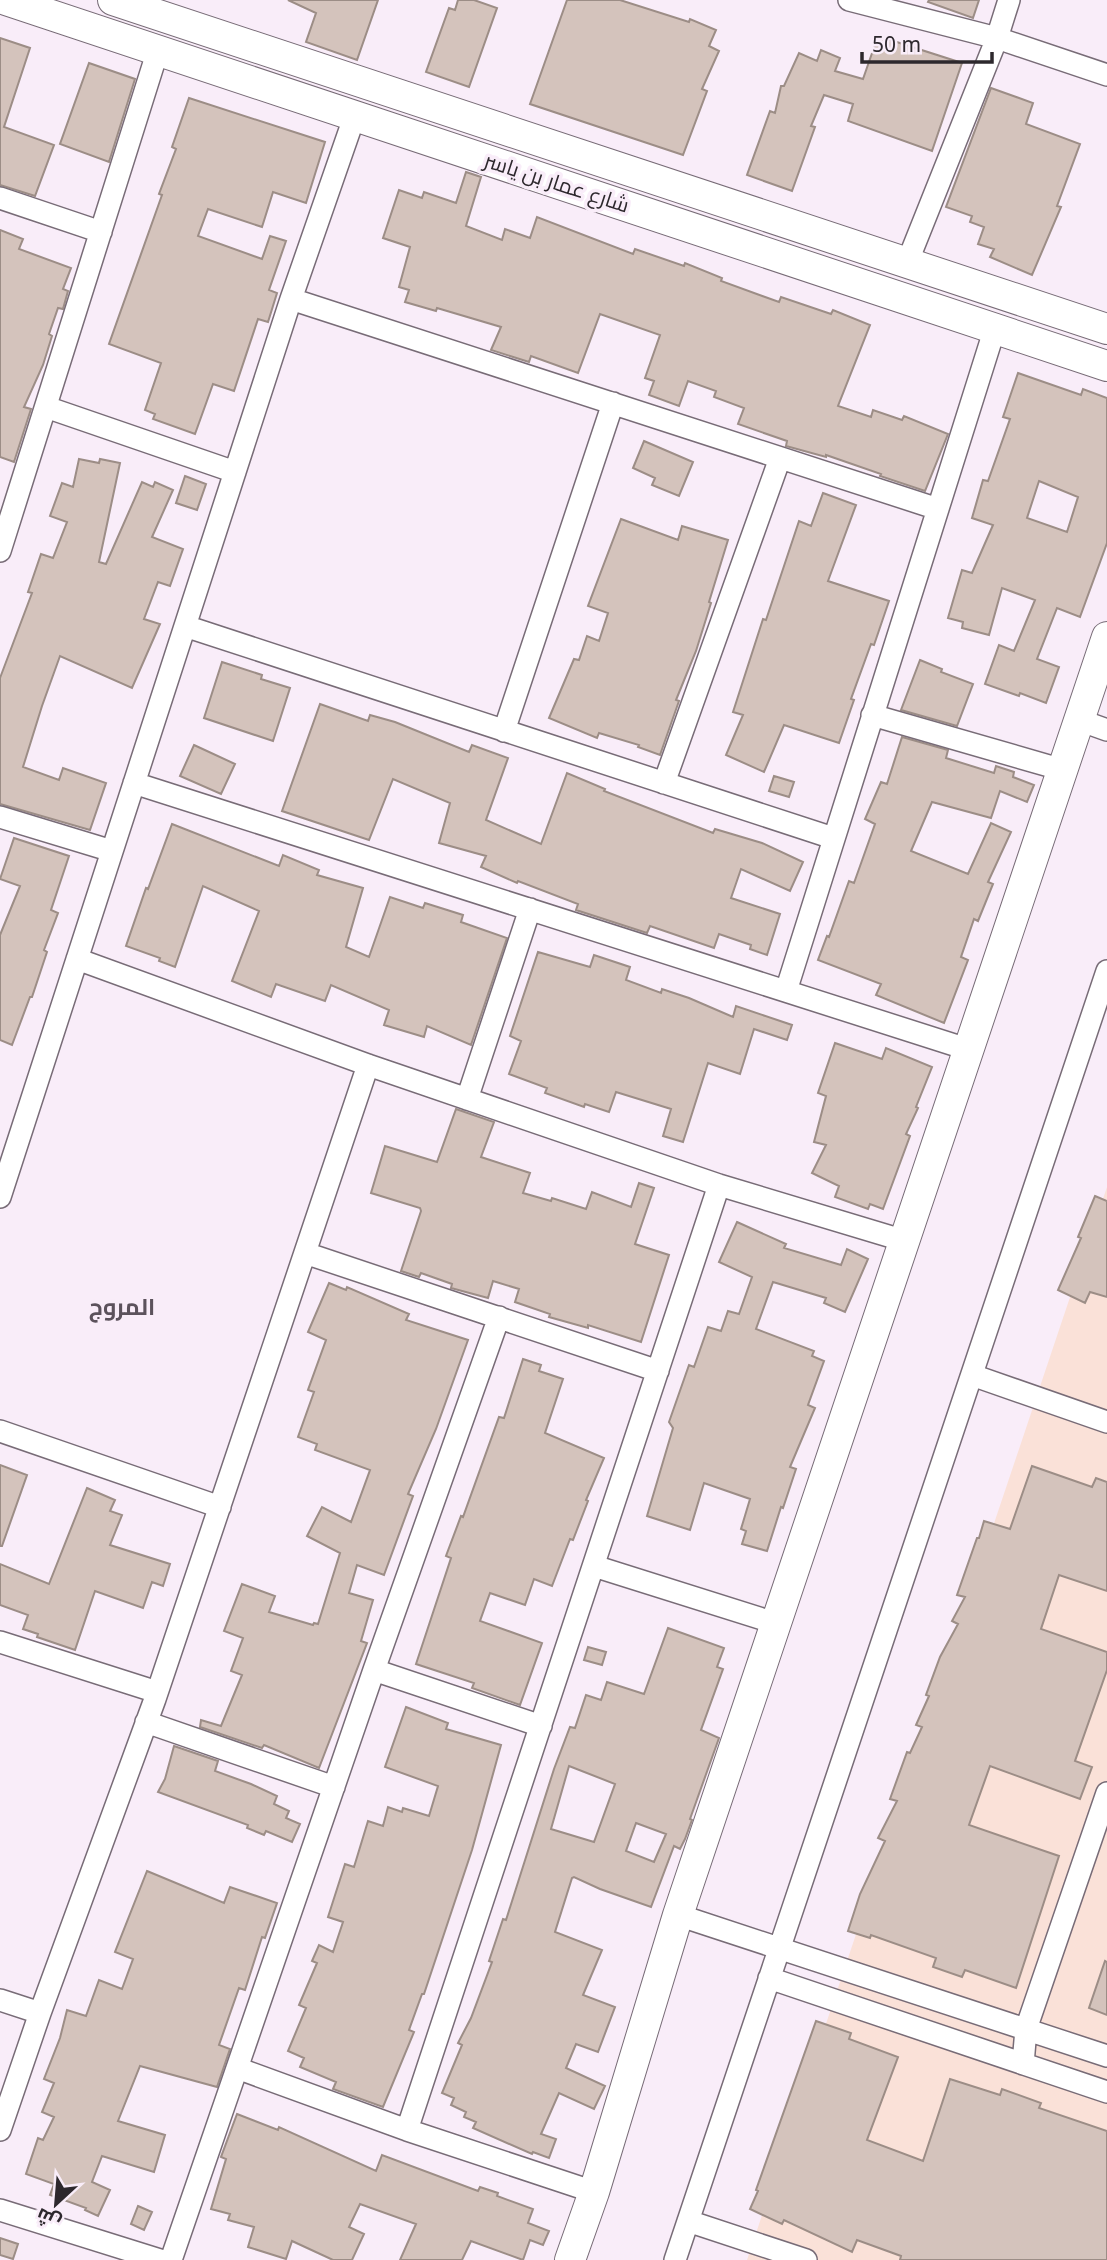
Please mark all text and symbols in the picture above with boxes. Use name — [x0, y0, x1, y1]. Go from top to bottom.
scale bar — [862, 21, 992, 65]
text: 50 m — [872, 30, 921, 58]
street label: شارع عمار بن ياسر — [480, 145, 633, 220]
district label: المروج — [89, 1290, 155, 1323]
north arrow — [21, 2169, 91, 2239]
text: ش — [32, 2202, 65, 2236]

